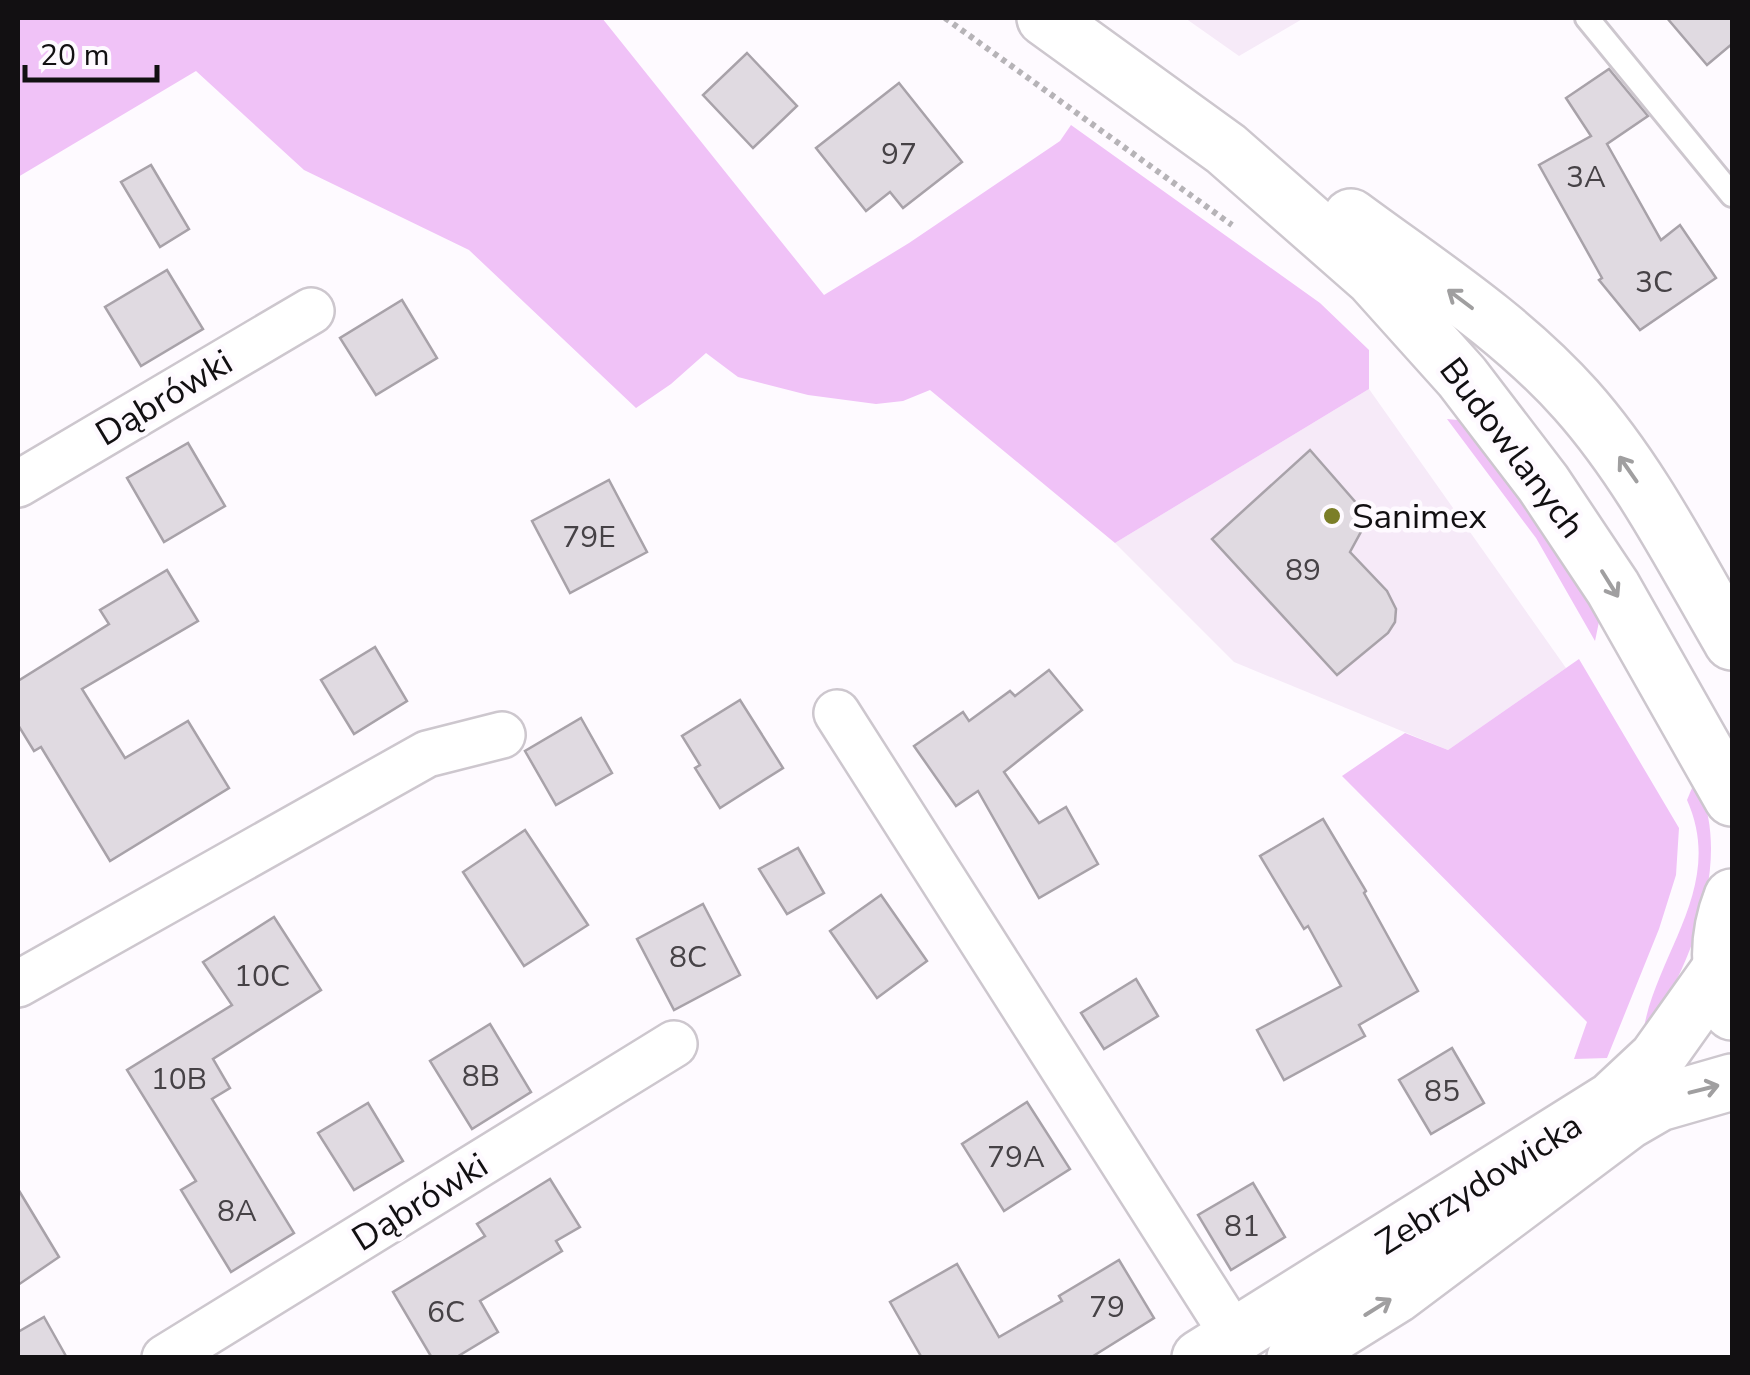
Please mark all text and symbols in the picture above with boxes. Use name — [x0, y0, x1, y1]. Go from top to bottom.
scale bar — [25, 20, 158, 82]
text: 20 m — [40, 35, 109, 76]
house number: 97 — [881, 134, 917, 175]
house number: 3A — [1566, 157, 1606, 198]
house number: 3C — [1635, 262, 1673, 303]
one-way arrow — [1447, 288, 1474, 309]
street label: Dąbrówki — [87, 339, 241, 457]
street label: Budowlanych — [1429, 348, 1595, 548]
one-way arrow — [1618, 455, 1639, 483]
place label: Sanimex — [1352, 493, 1487, 540]
marker: Sanimex — [1321, 505, 1343, 527]
house number: 79E — [562, 517, 616, 558]
house number: 89 — [1285, 550, 1321, 591]
one-way arrow — [1600, 569, 1621, 598]
house number: 8C — [669, 937, 707, 978]
house number: 10C — [234, 956, 290, 997]
house number: 8B — [462, 1056, 500, 1097]
house number: 10B — [151, 1059, 207, 1100]
house number: 85 — [1424, 1071, 1460, 1112]
one-way arrow — [1687, 1079, 1719, 1097]
street label: Zebrzydowicka — [1367, 1102, 1591, 1266]
house number: 79A — [987, 1137, 1045, 1178]
street label: Dąbrówki — [343, 1142, 497, 1262]
house number: 8A — [217, 1191, 257, 1232]
house number: 81 — [1224, 1206, 1260, 1247]
house number: 79 — [1089, 1287, 1125, 1328]
house number: 6C — [427, 1292, 465, 1333]
one-way arrow — [1363, 1296, 1392, 1317]

